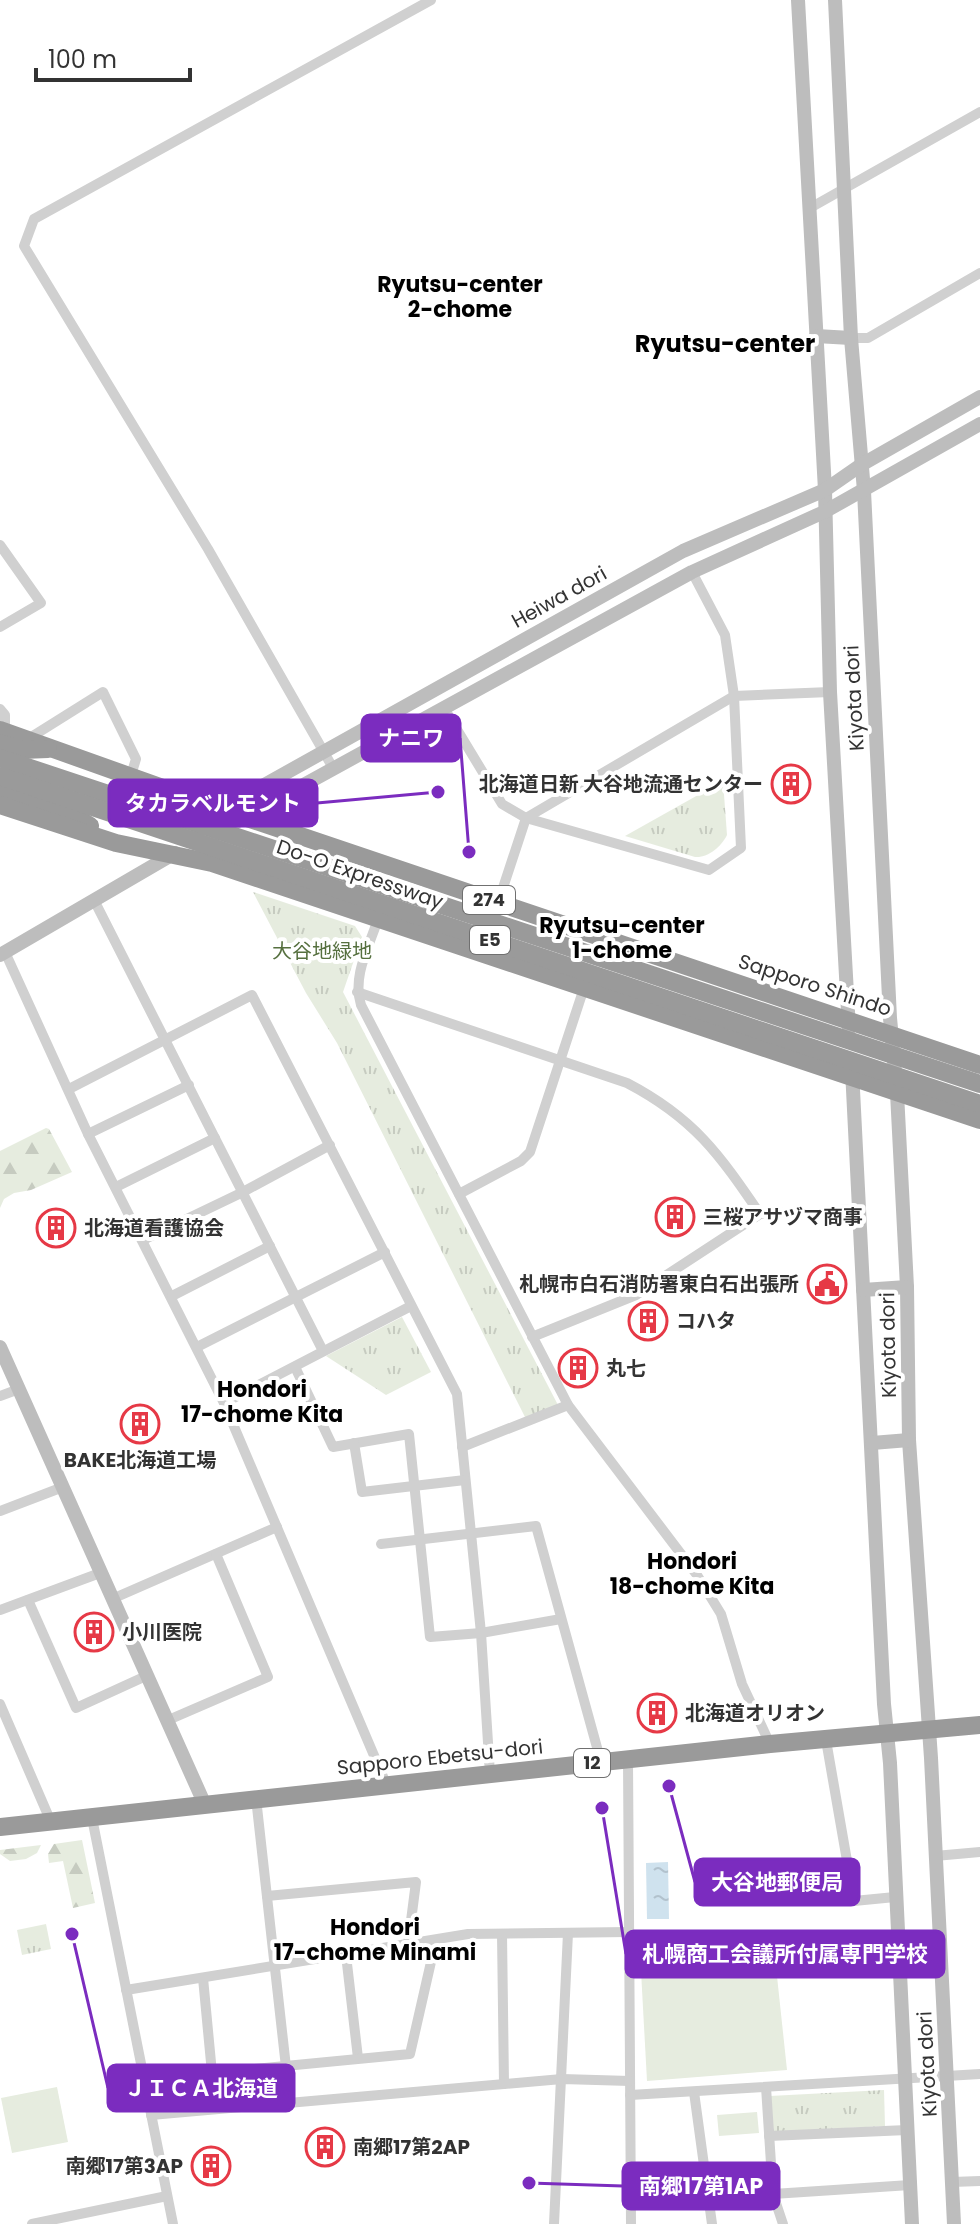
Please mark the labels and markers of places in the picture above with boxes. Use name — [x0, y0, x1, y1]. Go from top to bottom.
callout: ナニワ — [362, 715, 460, 761]
building icon: 北海道日新 大谷地流通センター — [770, 763, 812, 805]
place label: 北海道日新 大谷地流通センター — [479, 770, 763, 798]
callout: タカラベルモント — [109, 780, 317, 826]
building icon: 三桜アサヅマ商事 — [654, 1196, 696, 1238]
place label: 三桜アサヅマ商事 — [703, 1203, 863, 1231]
building icon: 北海道看護協会 — [35, 1207, 77, 1249]
place label: 北海道看護協会 — [84, 1214, 224, 1242]
public building icon: 札幌市白石消防署東白石出張所 — [806, 1263, 848, 1305]
place label: 札幌市白石消防署東白石出張所 — [519, 1270, 799, 1298]
building icon: コハタ — [627, 1300, 669, 1342]
place label: コハタ — [676, 1307, 736, 1335]
building icon: 丸七 — [557, 1347, 599, 1389]
place label: 丸七 — [606, 1354, 646, 1382]
building icon: BAKE北海道工場 — [119, 1403, 161, 1445]
place label: BAKE北海道工場 — [64, 1446, 216, 1474]
building icon: 小川医院 — [73, 1611, 115, 1653]
place label: 小川医院 — [122, 1618, 202, 1646]
building icon: 北海道オリオン — [636, 1692, 678, 1734]
place label: 北海道オリオン — [685, 1699, 825, 1727]
callout: 大谷地郵便局 — [695, 1859, 859, 1905]
callout: 札幌商工会議所付属専門学校 — [626, 1931, 944, 1977]
callout: ＪＩＣＡ北海道 — [108, 2065, 294, 2111]
building icon: 南郷17第2AP — [304, 2126, 346, 2168]
place label: 南郷17第2AP — [353, 2133, 470, 2161]
building icon: 南郷17第3AP — [190, 2145, 232, 2187]
place label: 南郷17第3AP — [65, 2152, 183, 2180]
callout: 南郷17第1AP — [623, 2163, 779, 2209]

